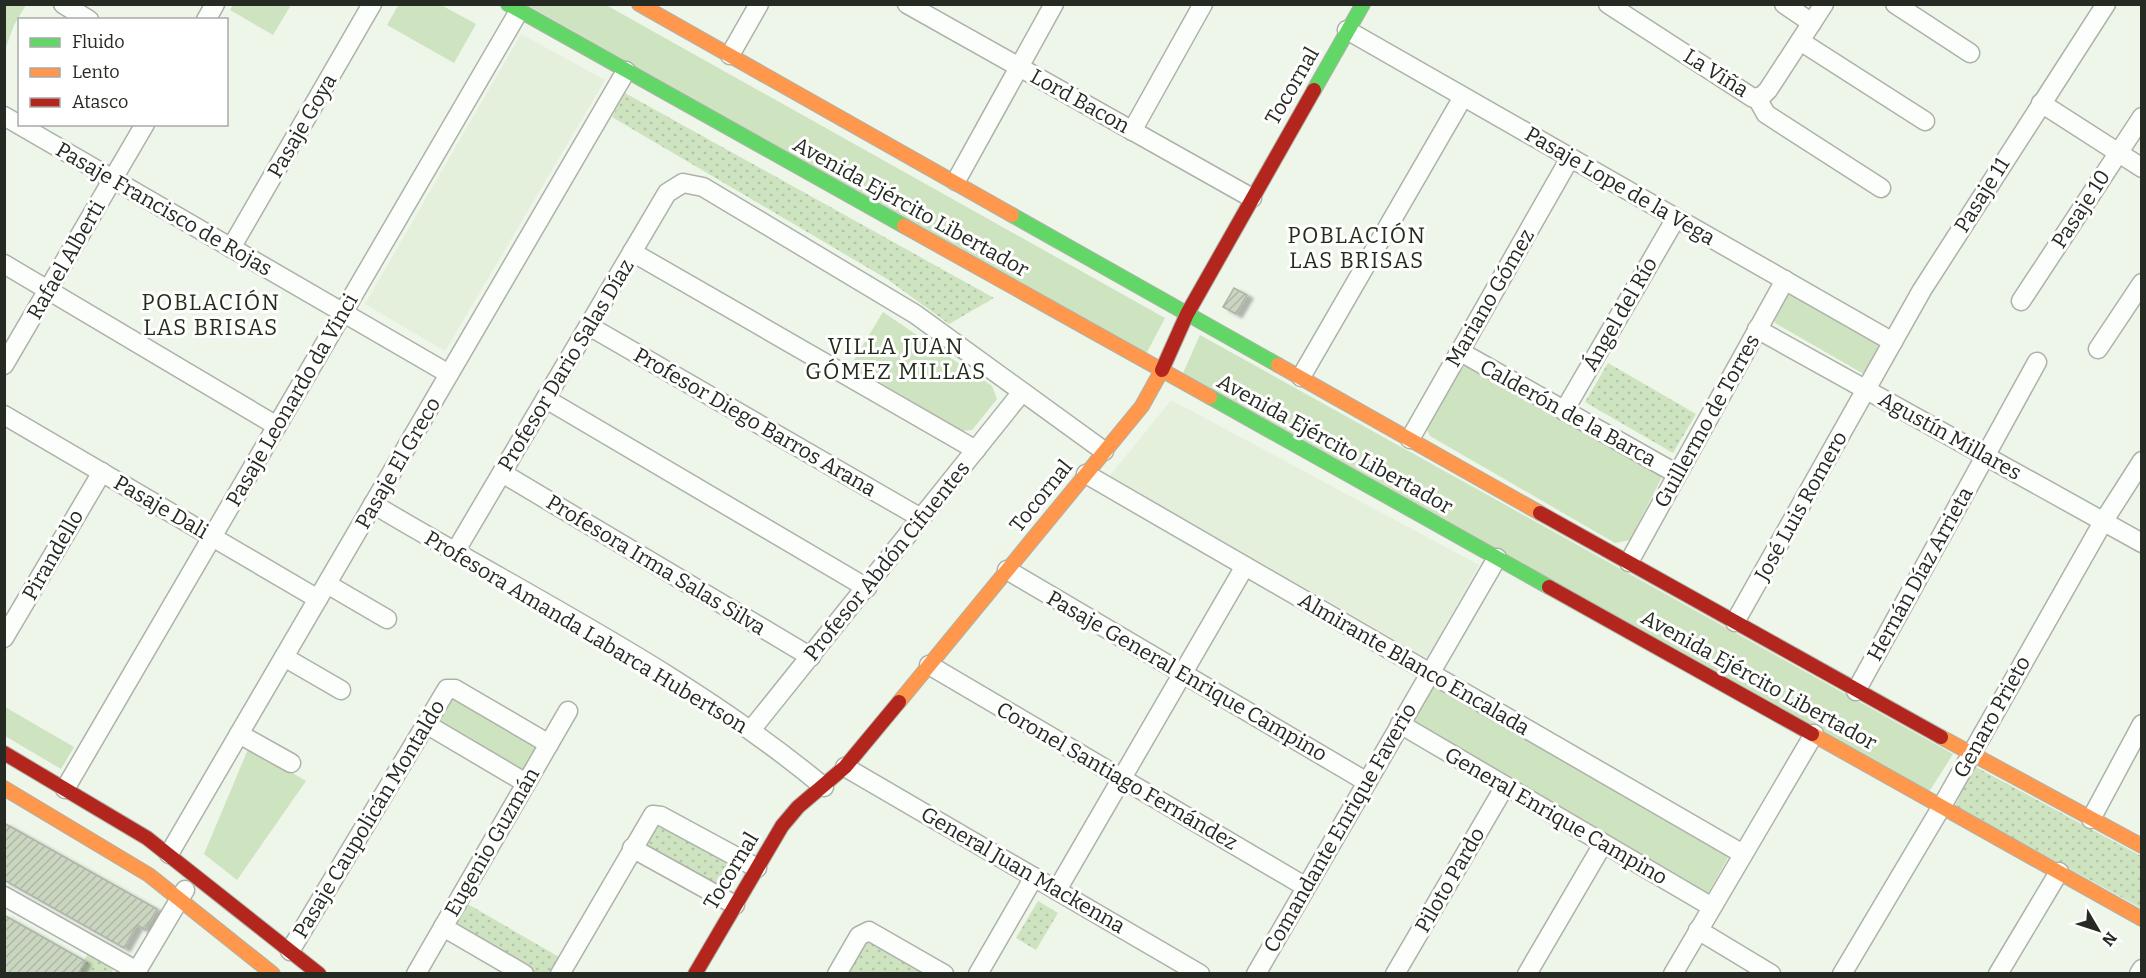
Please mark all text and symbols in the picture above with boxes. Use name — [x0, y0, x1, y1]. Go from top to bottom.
legend — [18, 18, 228, 126]
text: Fluido — [72, 31, 125, 53]
street label: Tocornal — [1259, 42, 1325, 130]
street label: La Viña — [1679, 43, 1754, 103]
text: Lento — [72, 61, 120, 83]
street label: Lord Bacon — [1026, 63, 1134, 139]
street label: Pasaje Goya — [262, 69, 342, 183]
text: Atasco — [72, 91, 128, 113]
street label: Pasaje Lope de la Vega — [1520, 121, 1720, 251]
street label: Avenida Ejército Libertador — [789, 131, 1033, 283]
street label: Pasaje Francisco de Rojas — [51, 136, 277, 282]
street label: Pasaje 11 — [1949, 152, 2015, 237]
street label: Pasaje 10 — [2046, 165, 2116, 253]
street label: Rafael Alberti — [22, 196, 110, 324]
district label: POBLACIÓN LAS BRISAS — [1288, 222, 1426, 274]
street label: Mariano Gómez — [1440, 224, 1540, 372]
street label: Ángel del Río — [1577, 253, 1663, 375]
street label: Profesor Dario Salas Díaz — [492, 254, 640, 476]
district label: POBLACIÓN LAS BRISAS — [142, 289, 280, 341]
street label: Pasaje Leonardo da Vinci — [220, 289, 364, 511]
street label: Guillermo de Torres — [1649, 330, 1765, 512]
district label: VILLA JUAN GÓMEZ MILLAS — [805, 333, 987, 385]
street label: Profesor Diego Barros Arana — [629, 342, 881, 502]
street label: Calderón de la Barca — [1475, 354, 1661, 473]
street label: Avenida Ejército Libertador — [1213, 368, 1457, 520]
street label: Agustín Millares — [1874, 386, 2026, 486]
street label: Pasaje El Greco — [350, 392, 446, 534]
street label: José Luis Romero — [1749, 427, 1853, 586]
street label: Tocornal — [1004, 455, 1078, 537]
street label: Profesor Abdón Cifuentes — [798, 456, 976, 666]
street label: Pasaje Dali — [109, 470, 213, 544]
street label: Hernán Díaz Arrieta — [1861, 482, 1979, 665]
street label: Profesora Irma Salas Silva — [542, 489, 771, 641]
street label: Pirandello — [17, 505, 89, 605]
street label: Profesora Amanda Labarca Hubertson — [420, 525, 752, 739]
street label: Pasaje General Enrique Campino — [1042, 585, 1332, 767]
street label: Almirante Blanco Encalada — [1294, 587, 1535, 741]
street label: Avenida Ejército Libertador — [1637, 604, 1881, 756]
street label: Genaro Prieto — [1948, 652, 2036, 782]
street label: Pasaje Caupolicán Montaldo — [287, 695, 451, 943]
street label: Coronel Santiago Fernández — [992, 696, 1242, 856]
street label: Comandante Enrique Faverio — [1258, 699, 1422, 957]
street label: General Enrique Campino — [1440, 741, 1672, 891]
street label: Eugenio Guzmán — [439, 763, 545, 921]
street label: General Juan Mackenna — [916, 801, 1130, 939]
street label: Piloto Pardo — [1409, 823, 1491, 937]
street label: Tocornal — [698, 828, 764, 914]
north arrow — [2068, 900, 2128, 960]
text: N — [2098, 928, 2121, 950]

